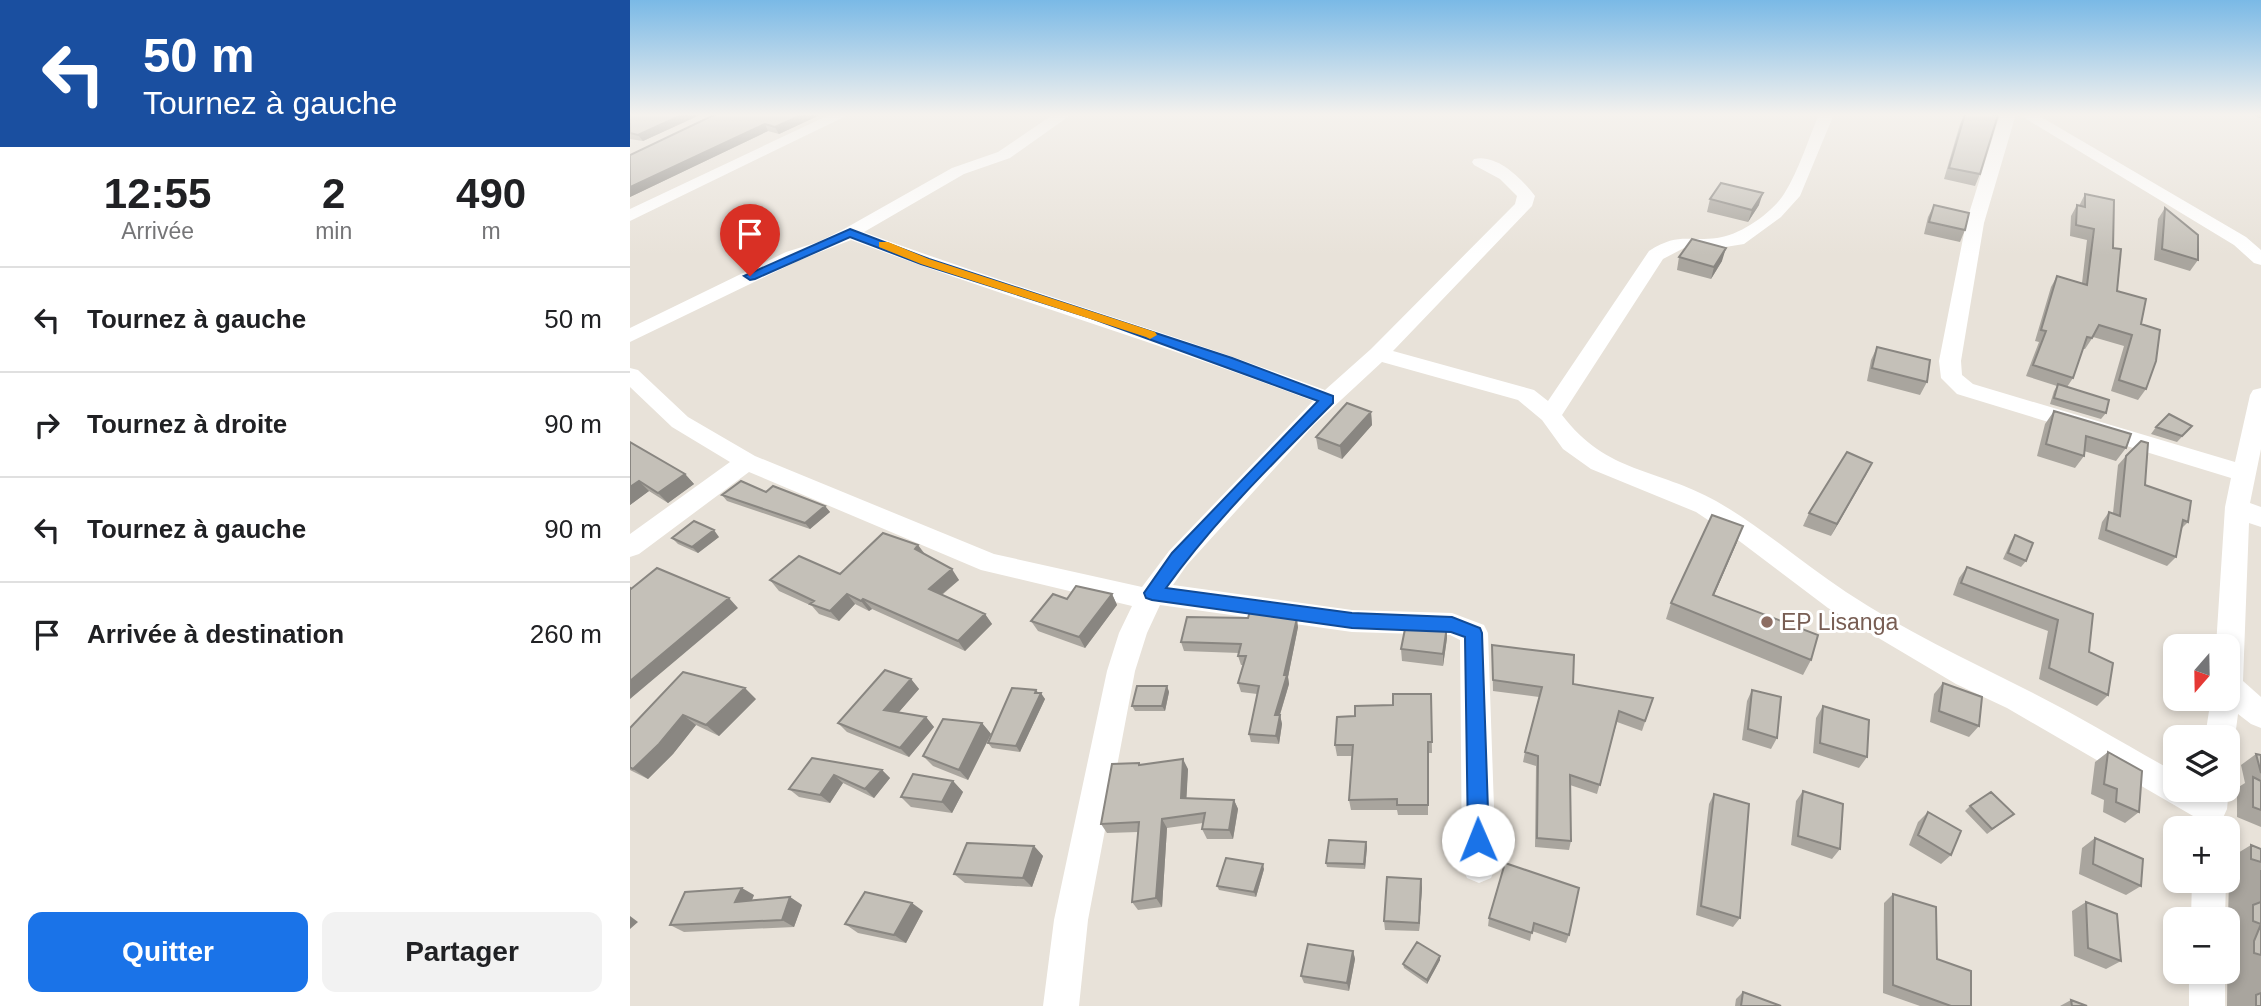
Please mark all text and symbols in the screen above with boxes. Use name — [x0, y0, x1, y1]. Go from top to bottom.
icon: left — [28, 28, 119, 119]
text: 50 m — [143, 28, 255, 82]
text: Tournez à gauche — [143, 85, 397, 121]
text: 12:55 — [104, 170, 211, 217]
text: 2 — [322, 170, 345, 217]
text: 490 — [456, 170, 526, 217]
pin — [720, 204, 780, 276]
icon: arrive — [731, 215, 769, 253]
text: Arrivée — [121, 218, 194, 244]
text: min — [315, 218, 352, 244]
text: m — [482, 218, 501, 244]
icon: left — [28, 301, 66, 339]
text: Tournez à gauche — [87, 304, 306, 334]
text: 50 m — [544, 304, 602, 334]
icon: right — [28, 406, 66, 444]
text: Tournez à droite — [87, 409, 287, 439]
text: 90 m — [544, 409, 602, 439]
icon: left — [28, 511, 66, 549]
text: Tournez à gauche — [87, 514, 306, 544]
text: 90 m — [544, 514, 602, 544]
place label: EP Lisanga — [1781, 609, 1898, 635]
marker: EP Lisanga — [1759, 614, 1775, 630]
icon: arrive — [28, 616, 66, 654]
text: Arrivée à destination — [87, 619, 344, 649]
text: 260 m — [530, 619, 602, 649]
north arrow — [2163, 634, 2240, 710]
map controls — [2163, 634, 2240, 984]
button: layers — [2163, 725, 2240, 802]
position arrow — [1441, 803, 1515, 877]
button: + — [2163, 816, 2240, 893]
button: − — [2163, 907, 2240, 984]
button: Quitter — [28, 912, 308, 992]
button: Partager — [322, 912, 602, 992]

